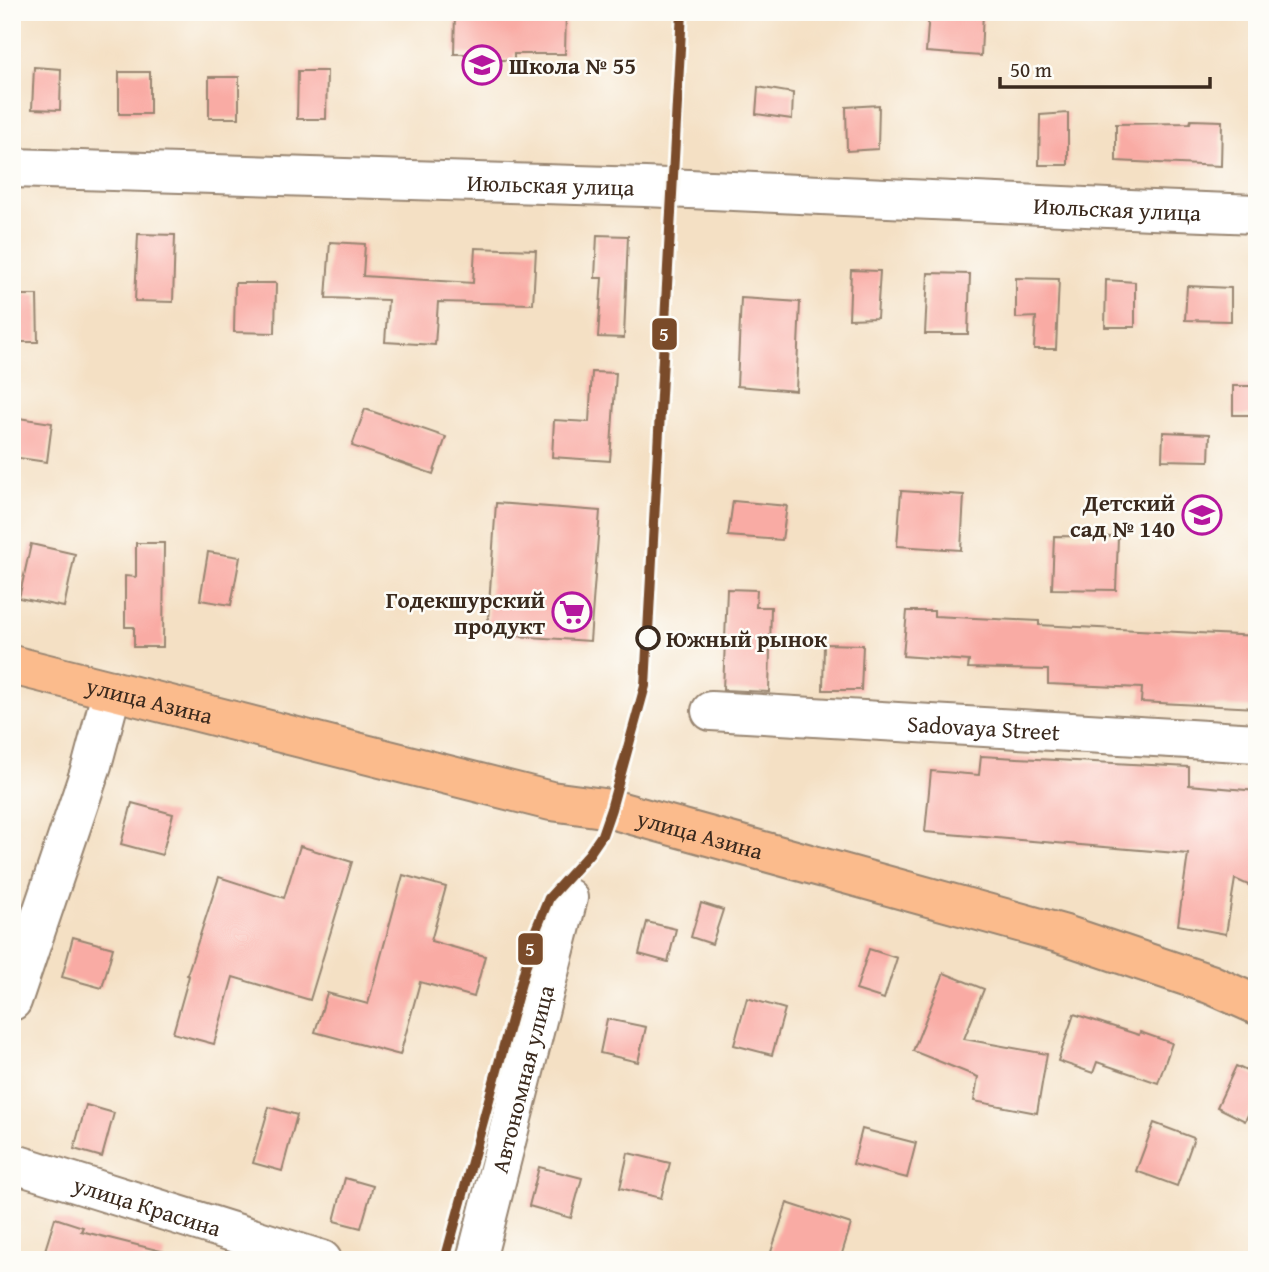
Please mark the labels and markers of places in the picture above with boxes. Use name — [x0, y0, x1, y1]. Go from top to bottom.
school or university icon: Школа № 55 — [461, 44, 503, 86]
place label: Школа № 55 — [509, 49, 636, 82]
place label: Детский сад № 140 — [1070, 486, 1175, 545]
school or university icon: Детский сад № 140 — [1181, 494, 1223, 536]
place label: Годекшурский продукт — [386, 583, 546, 642]
supermarket icon: Годекшурский продукт — [551, 591, 593, 633]
place label: Южный рынок — [666, 622, 828, 655]
marker: Южный рынок — [636, 626, 660, 650]

